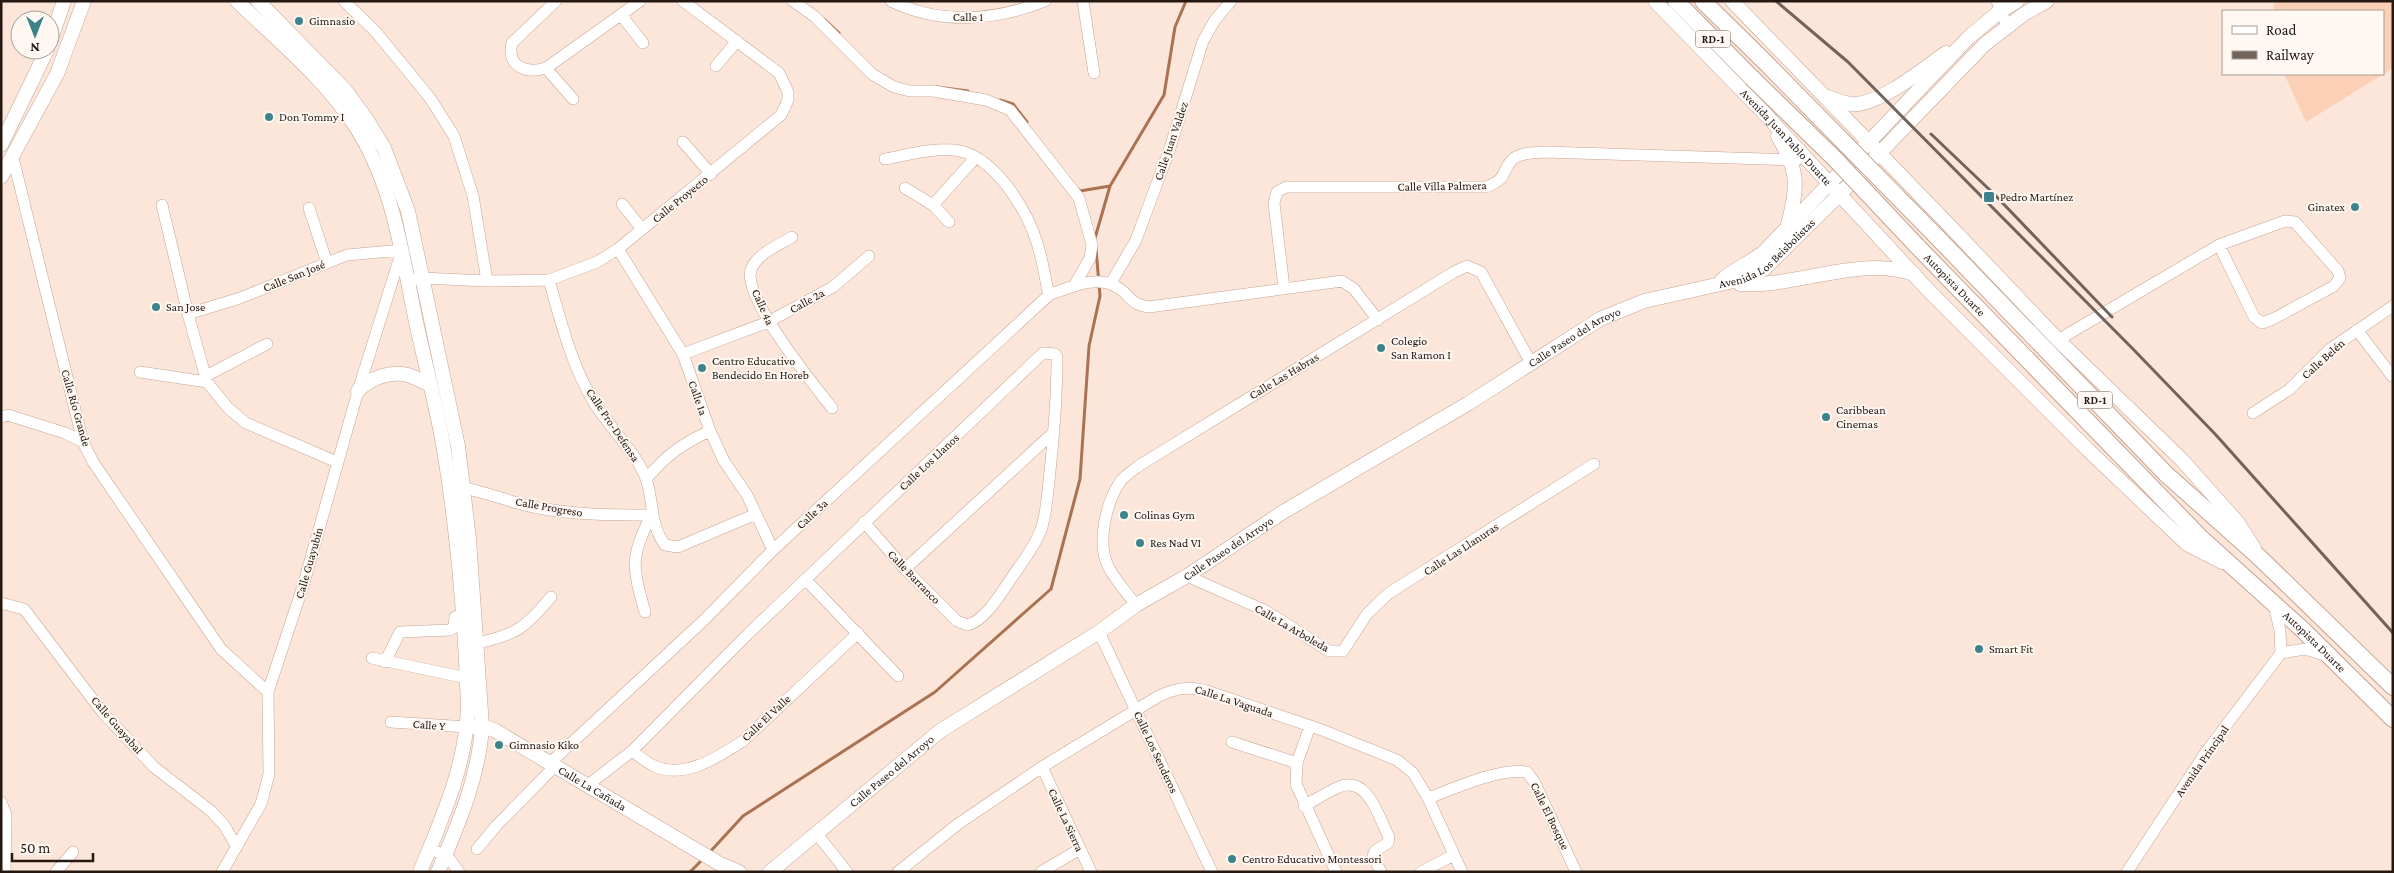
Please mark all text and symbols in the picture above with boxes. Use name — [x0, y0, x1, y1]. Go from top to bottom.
north arrow — [10, 10, 60, 60]
street label: Calle 1 — [953, 10, 983, 24]
legend — [2222, 10, 2384, 75]
place label: Gimnasio — [309, 14, 355, 28]
marker: Gimnasio — [293, 15, 305, 27]
text: Road — [2266, 22, 2297, 38]
road number: RD-1 — [1696, 30, 1730, 48]
text: N — [30, 40, 40, 56]
text: Railway — [2266, 47, 2314, 64]
street label: Avenida Juan Pablo Duarte — [1737, 86, 1835, 189]
street label: Calle Juan Valdez — [1151, 100, 1191, 182]
place label: Don Tommy I — [279, 110, 345, 124]
marker: Don Tommy I — [263, 111, 275, 123]
street label: Calle Proyecto — [649, 172, 711, 226]
street label: Calle Villa Palmera — [1397, 178, 1487, 194]
marker: Pedro Martínez — [1982, 190, 1996, 204]
place label: Pedro Martínez — [2000, 190, 2073, 204]
place label: Ginatex — [2308, 200, 2345, 214]
marker: Ginatex — [2349, 201, 2361, 213]
street label: Avenida Los Beisbolistas — [1717, 215, 1818, 291]
street label: Autopista Duarte — [1921, 250, 1988, 319]
street label: Calle San José — [261, 257, 327, 295]
street label: Calle 2a — [787, 286, 827, 316]
street label: Calle 4a — [749, 287, 777, 328]
place label: San Jose — [166, 300, 205, 314]
marker: San Jose — [150, 301, 162, 313]
street label: Calle Paseo del Arroyo — [1526, 304, 1623, 370]
place label: Colegio San Ramon I — [1391, 334, 1451, 362]
street label: Calle Belén — [2299, 336, 2348, 382]
marker: Colegio San Ramon I — [1375, 342, 1387, 354]
street label: Calle Las Habras — [1247, 350, 1322, 402]
place label: Centro Educativo Bendecido En Horeb — [712, 354, 809, 382]
marker: Centro Educativo Bendecido En Horeb — [696, 362, 708, 374]
street label: Calle Río Grande — [58, 368, 94, 448]
street label: Calle 1a — [686, 379, 711, 418]
street label: Calle Pro-Defensa — [583, 386, 643, 465]
road number: RD-1 — [2078, 392, 2112, 408]
place label: Caribbean Cinemas — [1836, 403, 1886, 431]
marker: Caribbean Cinemas — [1820, 411, 1832, 423]
street label: Calle Los Llanos — [896, 430, 962, 493]
street label: Calle Progreso — [514, 494, 584, 520]
street label: Calle 3a — [793, 496, 831, 532]
place label: Colinas Gym — [1134, 508, 1195, 522]
marker: Colinas Gym — [1118, 509, 1130, 521]
street label: Calle Paseo del Arroyo — [1180, 514, 1276, 584]
street label: Calle Las Llanuras — [1421, 519, 1501, 578]
street label: Calle Guayubín — [292, 525, 326, 600]
place label: Res Nad VI — [1150, 536, 1202, 550]
marker: Res Nad VI — [1134, 537, 1146, 549]
street label: Calle Barranco — [885, 547, 943, 607]
street label: Calle La Arboleda — [1252, 601, 1332, 655]
street label: Autopista Duarte — [2280, 608, 2349, 675]
place label: Smart Fit — [1989, 642, 2034, 656]
marker: Smart Fit — [1973, 643, 1985, 655]
street label: Calle La Vaguada — [1193, 682, 1275, 720]
street label: Calle El Valle — [739, 692, 793, 744]
street label: Calle Guayabal — [88, 693, 146, 757]
street label: Calle Los Senderos — [1131, 709, 1181, 796]
street label: Calle Y — [412, 717, 446, 733]
street label: Avenida Principal — [2172, 723, 2232, 799]
street label: Calle Paseo del Arroyo — [847, 732, 937, 810]
place label: Gimnasio Kiko — [509, 738, 579, 752]
marker: Gimnasio Kiko — [493, 739, 505, 751]
street label: Calle La Cañada — [556, 763, 629, 814]
street label: Calle El Bosque — [1528, 780, 1572, 852]
street label: Calle La Sierra — [1045, 786, 1087, 854]
scale bar — [12, 830, 94, 862]
text: 50 m — [20, 840, 50, 856]
place label: Centro Educativo Montessori — [1242, 852, 1382, 866]
marker: Centro Educativo Montessori — [1226, 853, 1238, 865]

